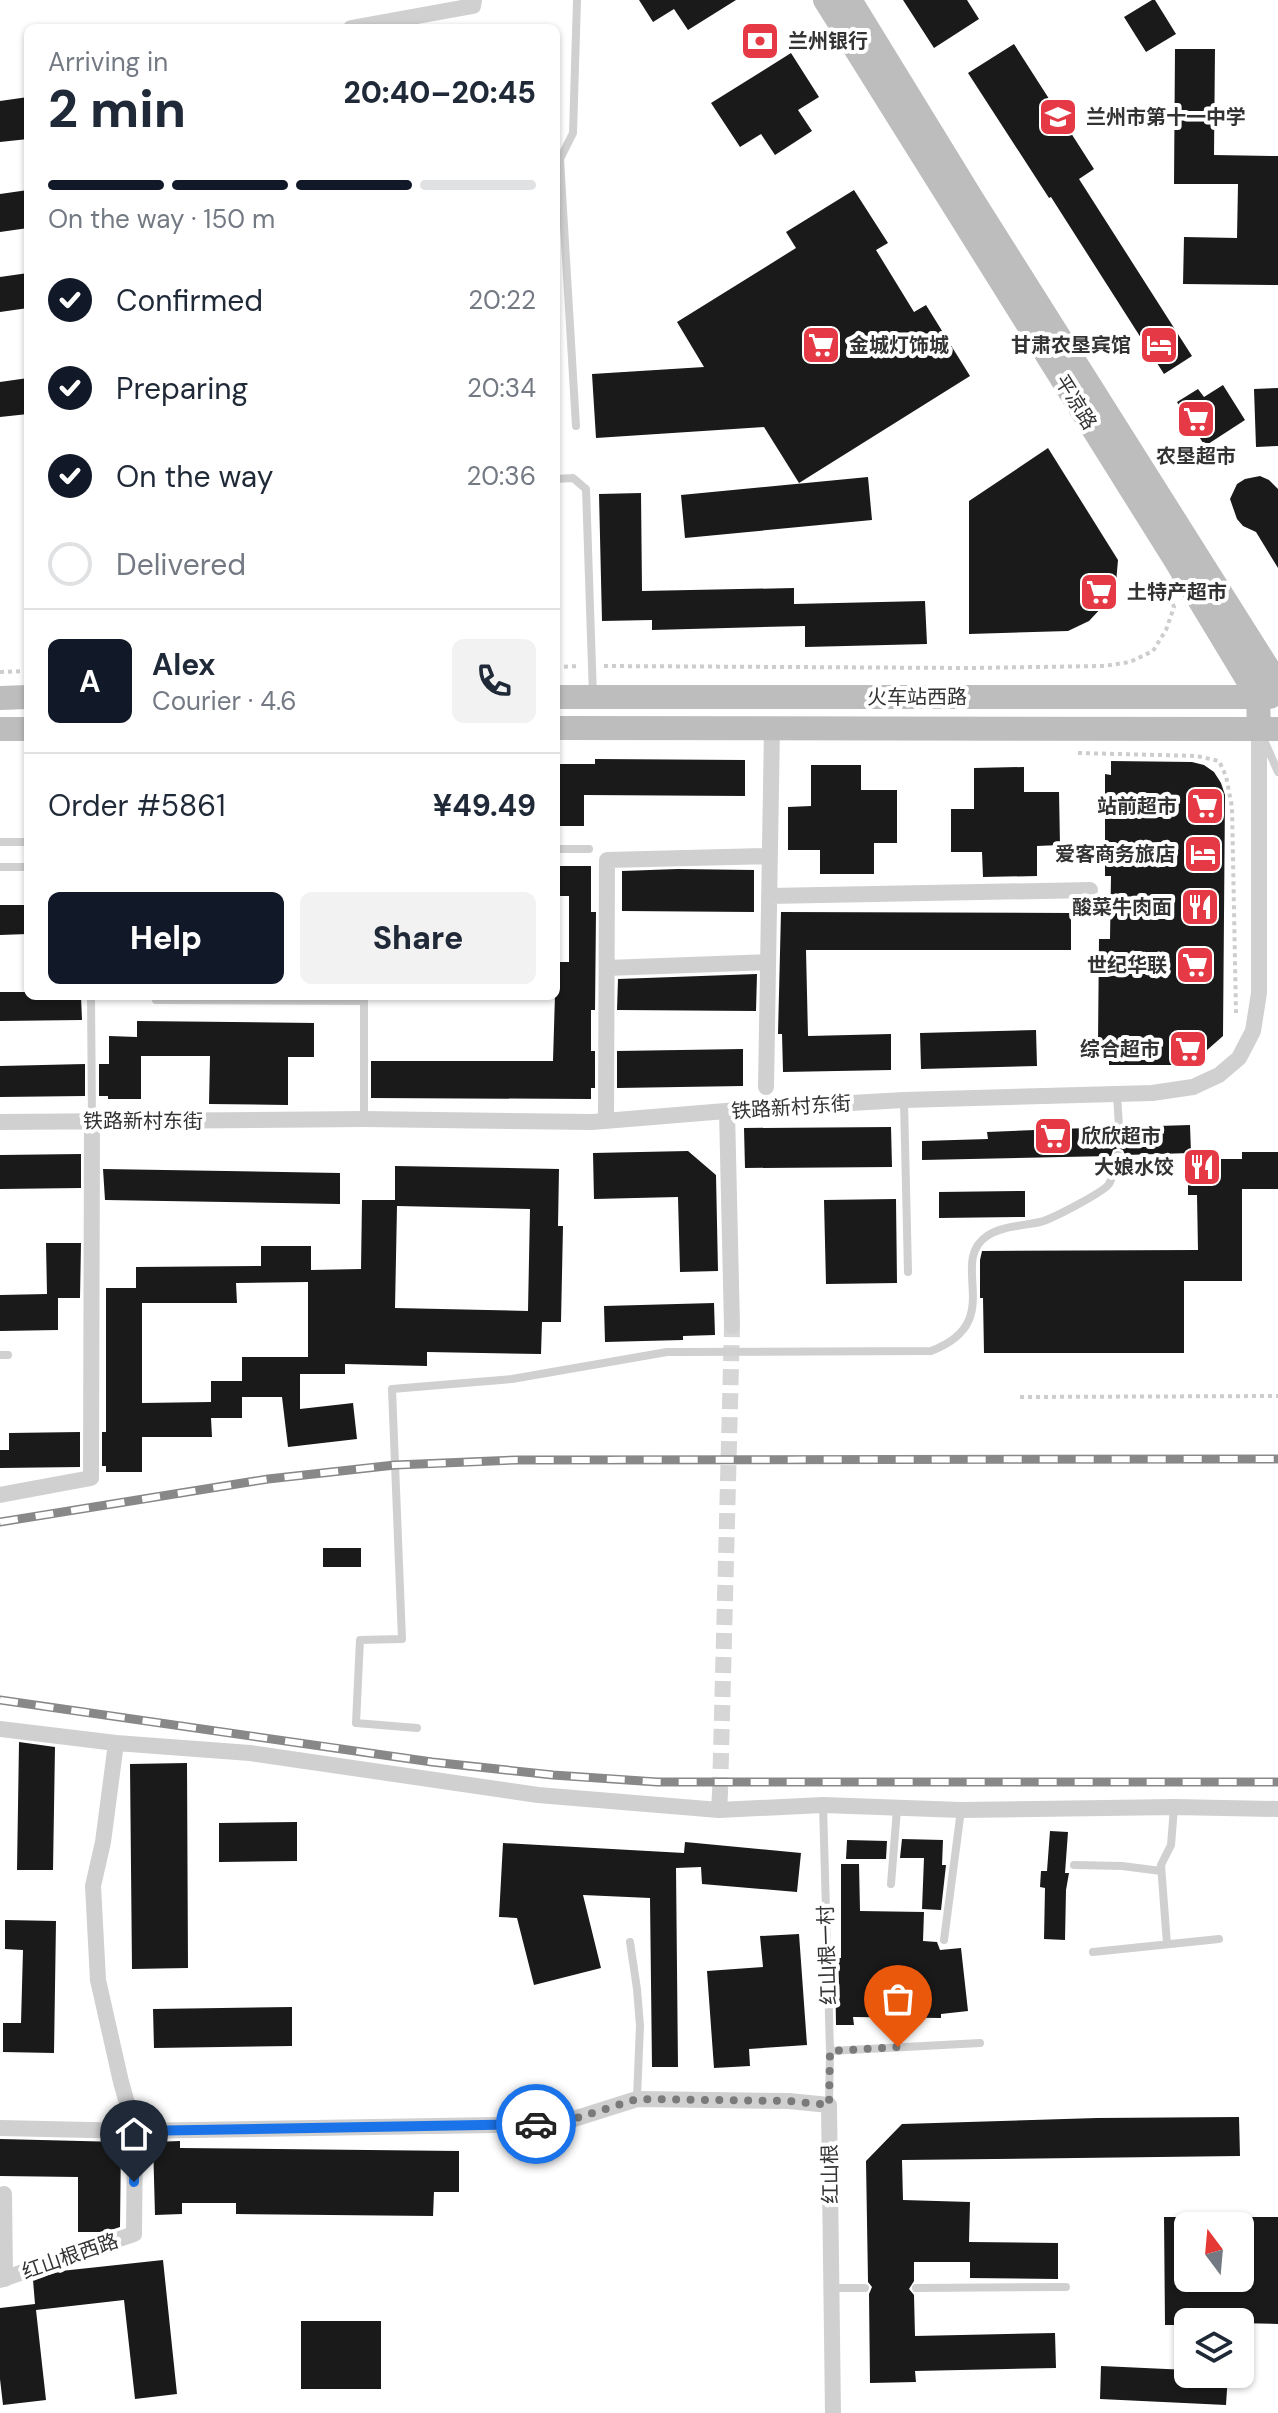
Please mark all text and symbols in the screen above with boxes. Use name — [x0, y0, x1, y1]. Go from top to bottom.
bank icon: 兰州银行 — [739, 20, 781, 62]
place label: 兰州银行 — [788, 28, 868, 54]
text: Arriving in — [48, 45, 168, 79]
text: 20:40–20:45 — [343, 73, 536, 112]
text: 2 min — [48, 75, 186, 143]
school or university icon: 兰州市第十一中学 — [1037, 96, 1079, 138]
place label: 兰州市第十一中学 — [1086, 104, 1246, 130]
text: On the way · 150 m — [48, 202, 275, 236]
icon: check — [48, 278, 92, 322]
text: Confirmed — [116, 281, 263, 320]
text: 20:22 — [468, 283, 536, 317]
supermarket icon: 金城灯饰城 — [800, 324, 842, 366]
hotel icon: 甘肃农垦宾馆 — [1138, 324, 1180, 366]
place label: 金城灯饰城 — [849, 332, 949, 358]
place label: 甘肃农垦宾馆 — [1011, 332, 1131, 358]
icon: check — [48, 366, 92, 410]
text: Preparing — [116, 369, 248, 408]
street label: 平凉路 — [1049, 370, 1103, 434]
text: 20:34 — [467, 371, 536, 405]
supermarket icon: 农垦超市 — [1175, 398, 1217, 440]
place label: 农垦超市 — [1156, 443, 1236, 469]
icon: check — [48, 454, 92, 498]
text: On the way — [116, 457, 273, 496]
text: 20:36 — [467, 459, 536, 493]
text: Delivered — [116, 545, 246, 584]
supermarket icon: 土特产超市 — [1078, 571, 1120, 613]
place label: 土特产超市 — [1127, 579, 1227, 605]
button: phone — [452, 639, 536, 723]
text: Alex — [152, 645, 215, 684]
text: A — [79, 662, 101, 701]
text: Courier · 4.6 — [152, 684, 297, 718]
street label: 火车站西路 — [867, 684, 967, 710]
supermarket icon: 站前超市 — [1184, 785, 1226, 827]
text: Order #5861 — [48, 786, 226, 825]
text: ¥49.49 — [433, 786, 536, 825]
place label: 站前超市 — [1097, 793, 1177, 819]
hotel icon: 爱客商务旅店 — [1182, 833, 1224, 875]
place label: 爱客商务旅店 — [1055, 841, 1175, 867]
restaurant icon: 酸菜牛肉面 — [1179, 886, 1221, 928]
button: Help — [48, 892, 284, 984]
button: Share — [300, 892, 536, 984]
place label: 酸菜牛肉面 — [1072, 894, 1172, 920]
supermarket icon: 世纪华联 — [1174, 944, 1216, 986]
place label: 世纪华联 — [1087, 952, 1167, 978]
supermarket icon: 综合超市 — [1167, 1028, 1209, 1070]
place label: 综合超市 — [1080, 1036, 1160, 1062]
street label: 铁路新村东街 — [730, 1090, 852, 1124]
street label: 铁路新村东街 — [83, 1108, 203, 1134]
supermarket icon: 欣欣超市 — [1032, 1115, 1074, 1157]
place label: 欣欣超市 — [1081, 1123, 1161, 1149]
restaurant icon: 大娘水饺 — [1181, 1146, 1223, 1188]
place label: 大娘水饺 — [1094, 1154, 1174, 1180]
street label: 红山根一村 — [812, 1905, 842, 2005]
pin — [864, 1965, 932, 2047]
icon: bag — [876, 1977, 920, 2021]
courier — [496, 2084, 576, 2164]
pin — [100, 2100, 168, 2182]
icon: car — [514, 2102, 558, 2146]
icon: home — [112, 2112, 156, 2156]
street label: 红山根 — [816, 2144, 844, 2204]
north arrow — [1174, 2212, 1254, 2292]
map controls — [1174, 2212, 1254, 2388]
street label: 红山根西路 — [18, 2227, 122, 2285]
button: layers — [1174, 2308, 1254, 2388]

